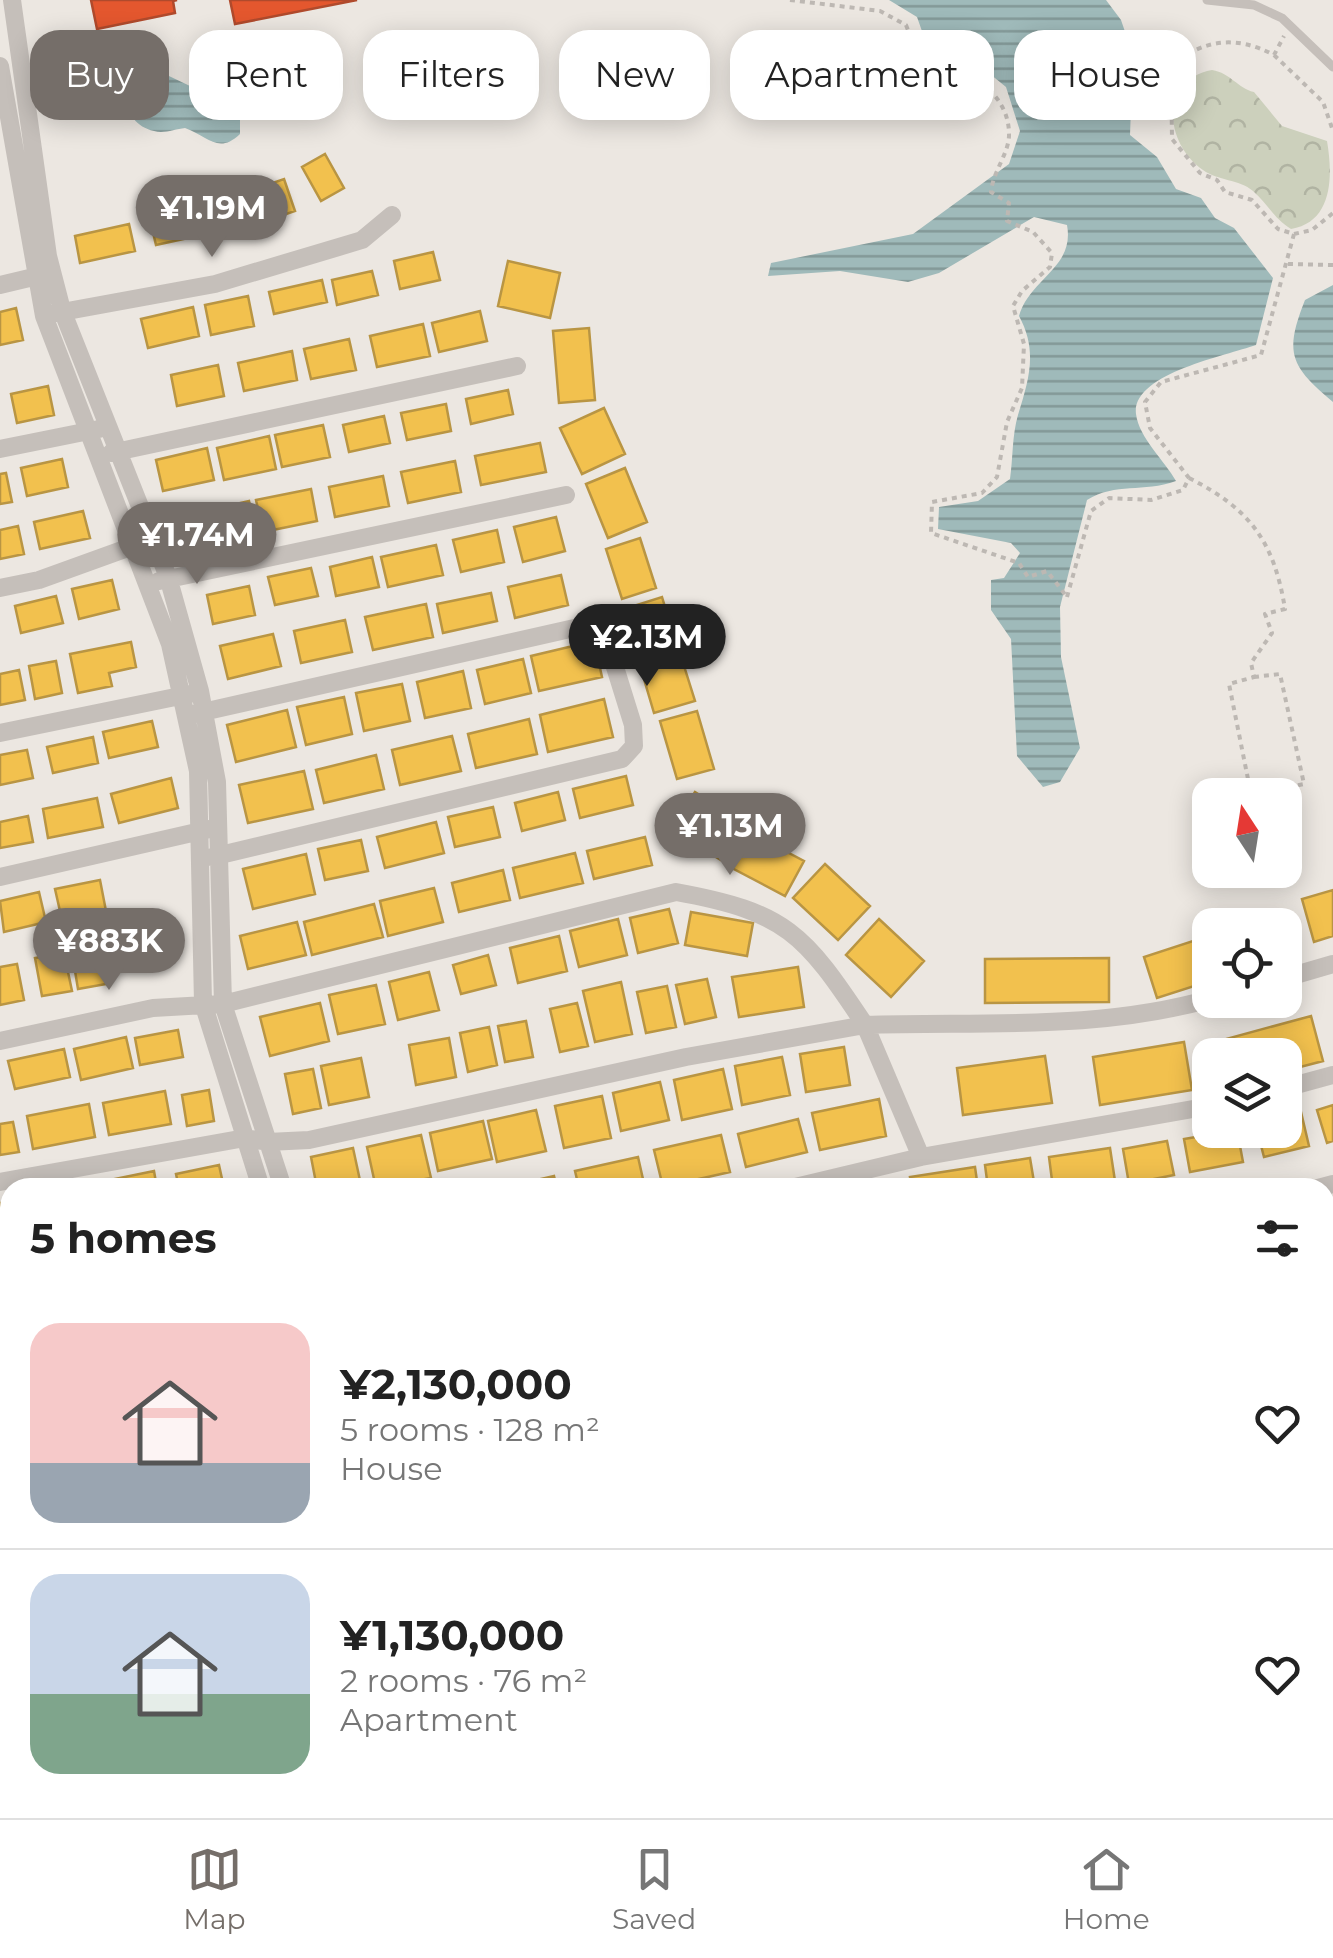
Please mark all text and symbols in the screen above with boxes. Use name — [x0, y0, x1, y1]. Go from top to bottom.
chip: Buy — [30, 30, 169, 120]
chip: Rent — [189, 30, 343, 120]
chip: Filters — [363, 30, 539, 120]
chip: New — [559, 30, 710, 120]
chip: Apartment — [730, 30, 994, 120]
chip: House — [1014, 30, 1196, 120]
pin: ¥1.19M — [131, 175, 293, 260]
text: ¥1.19M — [158, 188, 266, 227]
pin: ¥1.74M — [116, 502, 278, 587]
text: ¥1.74M — [139, 515, 255, 554]
pin: ¥2.13M — [566, 604, 728, 689]
text: ¥2.13M — [591, 617, 703, 656]
north arrow — [1192, 778, 1302, 888]
map controls — [1192, 778, 1302, 1148]
pin: ¥1.13M — [649, 793, 811, 878]
text: ¥1.13M — [677, 806, 783, 845]
pin: ¥883K — [39, 908, 179, 993]
button: locate — [1192, 908, 1302, 1018]
text: ¥883K — [55, 921, 163, 960]
button: layers — [1192, 1038, 1302, 1148]
icon: filters — [1250, 1211, 1305, 1266]
text: 5 homes — [30, 1212, 217, 1264]
text: ¥2,130,000 — [340, 1358, 572, 1410]
icon: home — [110, 1363, 230, 1483]
icon: heart — [1250, 1396, 1305, 1451]
text: 5 rooms · 128 m² — [340, 1410, 600, 1449]
text: House — [340, 1449, 443, 1488]
text: ¥1,130,000 — [340, 1609, 564, 1661]
icon: home — [110, 1614, 230, 1734]
icon: heart — [1250, 1647, 1305, 1702]
text: 2 rooms · 76 m² — [340, 1661, 587, 1700]
text: Apartment — [340, 1700, 518, 1739]
tab: Map — [183, 1842, 246, 1936]
tab: Saved — [612, 1842, 696, 1936]
tab: Home — [1063, 1842, 1150, 1936]

